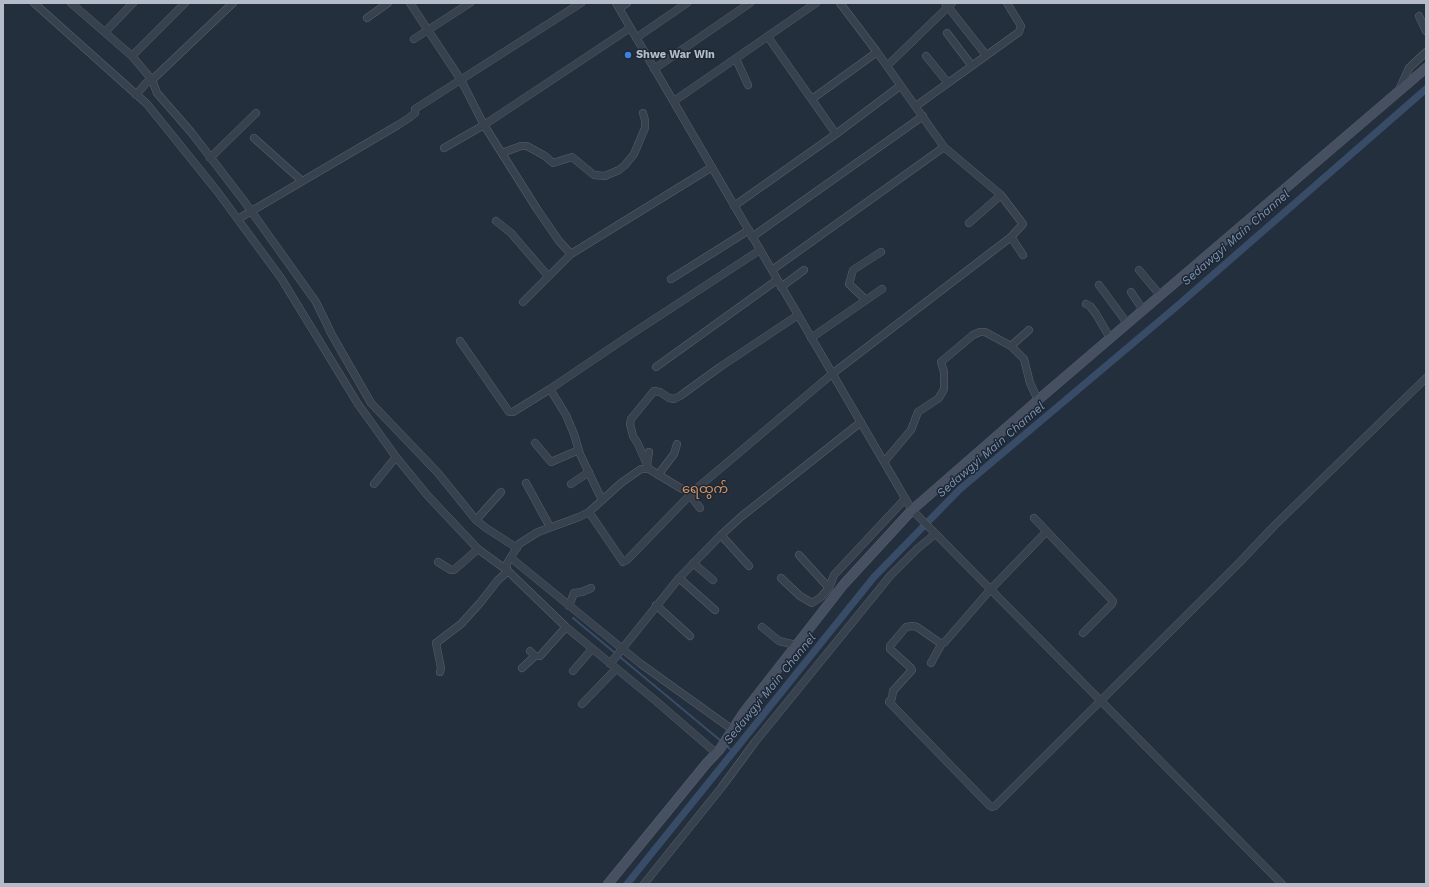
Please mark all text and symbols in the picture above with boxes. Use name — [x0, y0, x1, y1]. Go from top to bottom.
place label: Shwe War Win — [636, 48, 715, 62]
marker: Shwe War Win — [623, 50, 633, 60]
water label: Sedawgyi Main Channel — [1179, 187, 1293, 289]
water label: Sedawgyi Main Channel — [934, 399, 1048, 501]
district label: ရေထွက် — [682, 481, 728, 497]
water label: Sedawgyi Main Channel — [721, 631, 819, 747]

